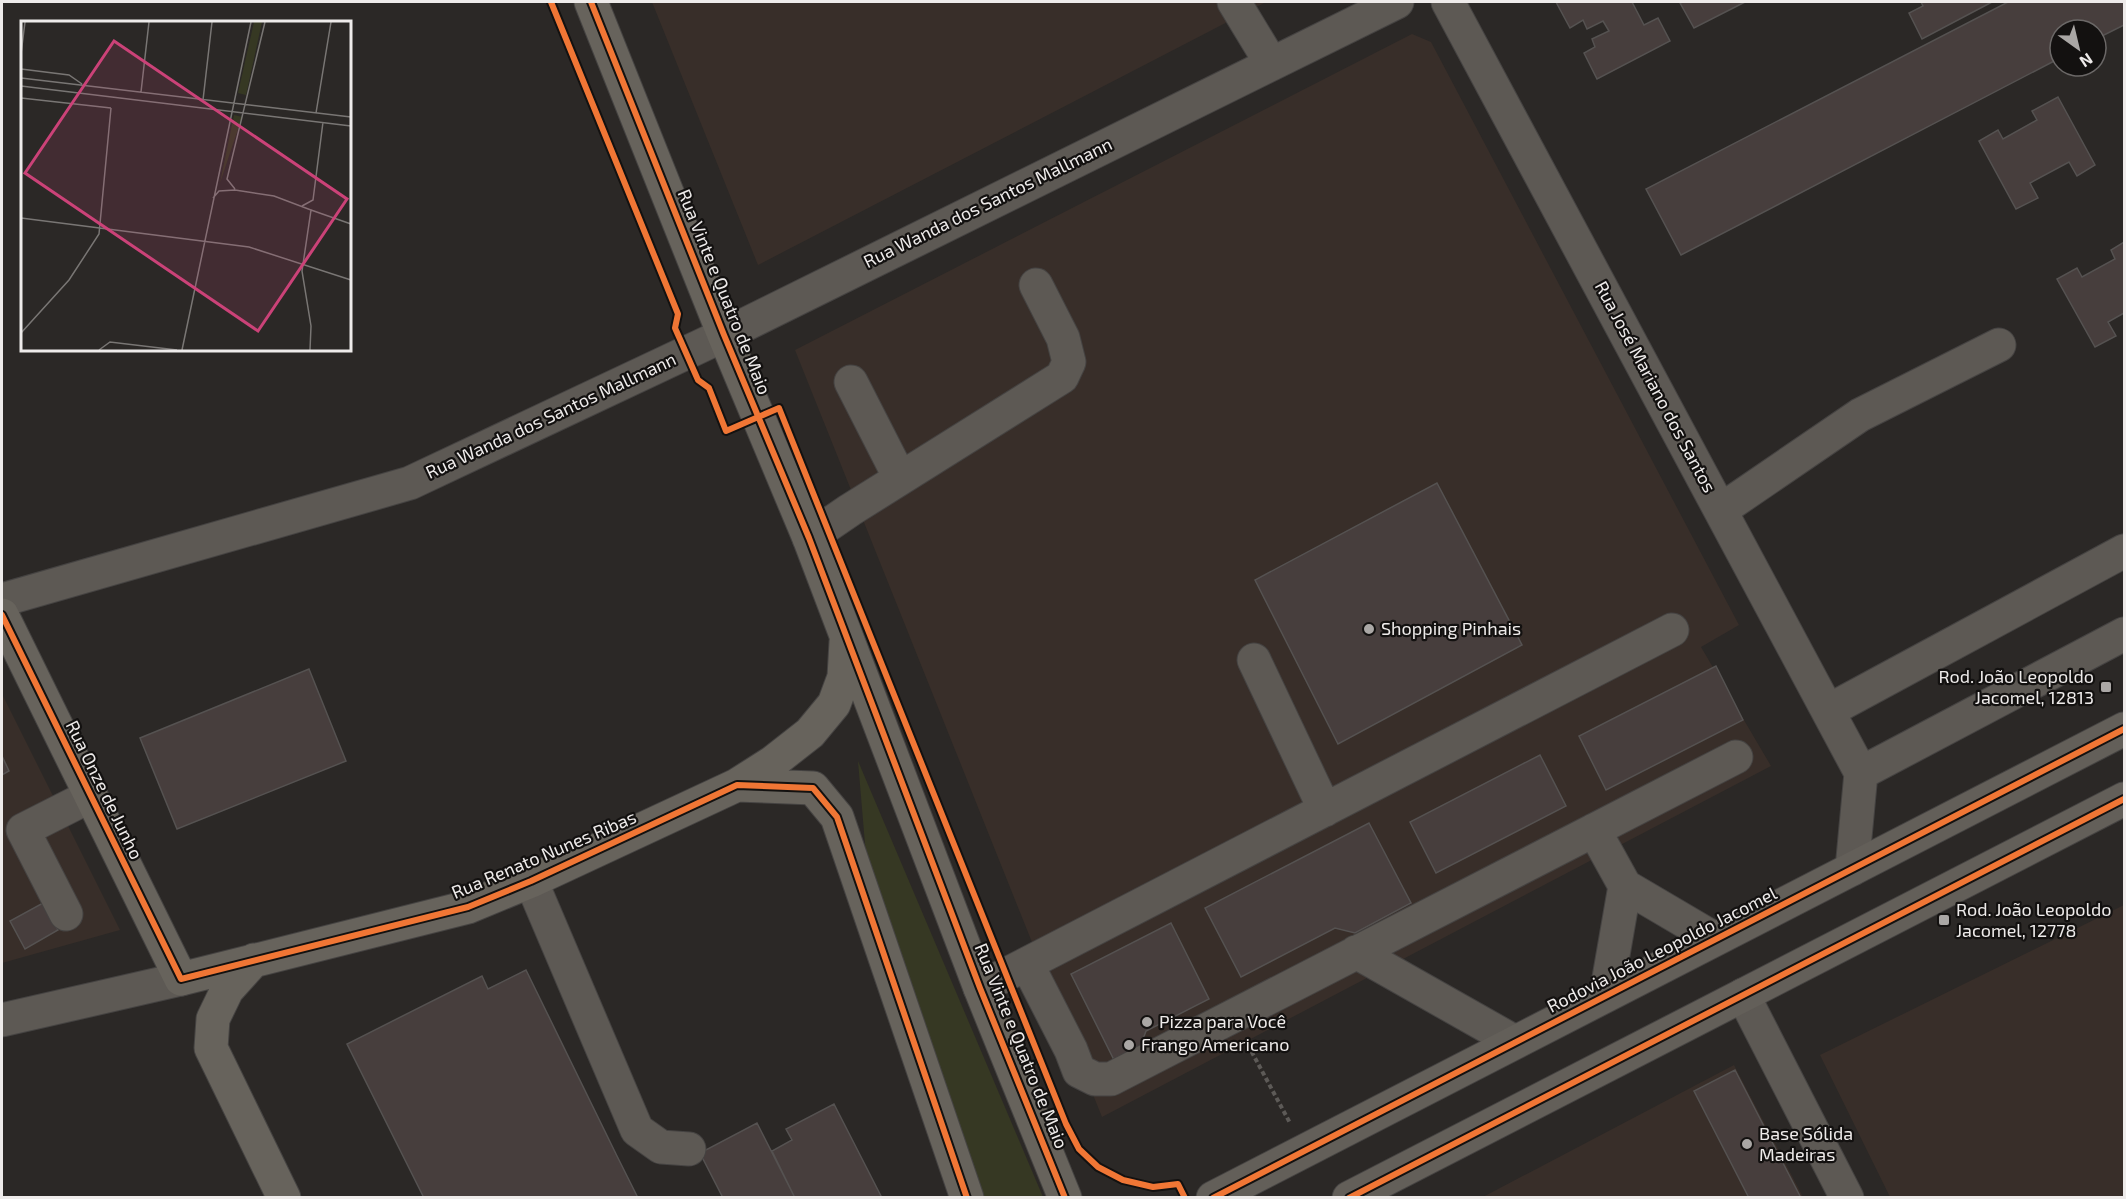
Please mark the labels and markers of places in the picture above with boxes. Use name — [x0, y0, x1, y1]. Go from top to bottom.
place label: Shopping Pinhais — [1381, 617, 1521, 639]
marker: Shopping Pinhais — [1362, 622, 1376, 636]
place label: Rod. João Leopoldo Jacomel, 12813 — [1939, 665, 2094, 708]
marker: Rod. João Leopoldo Jacomel, 12813 — [2099, 680, 2113, 694]
place label: Rod. João Leopoldo Jacomel, 12778 — [1956, 898, 2111, 941]
marker: Rod. João Leopoldo Jacomel, 12778 — [1937, 913, 1951, 927]
place label: Pizza para Você — [1159, 1010, 1286, 1032]
marker: Pizza para Você — [1140, 1015, 1154, 1029]
place label: Frango Americano — [1141, 1033, 1289, 1055]
marker: Frango Americano — [1122, 1038, 1136, 1052]
place label: Base Sólida Madeiras — [1759, 1122, 1853, 1165]
marker: Base Sólida Madeiras — [1740, 1137, 1754, 1151]

